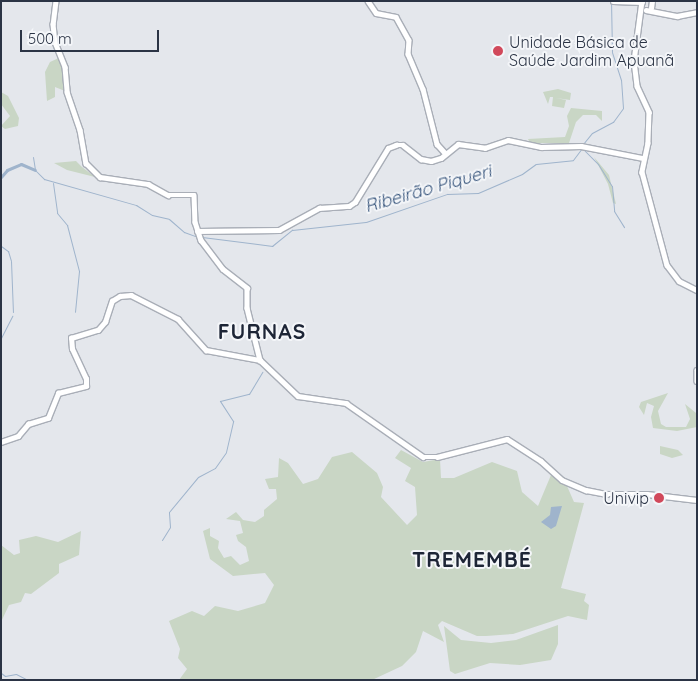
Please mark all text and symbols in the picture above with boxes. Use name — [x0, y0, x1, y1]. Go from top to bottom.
scale bar — [22, 20, 161, 52]
text: 500 m — [28, 29, 72, 48]
place label: Unidade Básica de Saúde Jardim Apuanã — [509, 32, 674, 70]
marker: Unidade Básica de Saúde Jardim Apuanã — [491, 44, 505, 58]
water label: Ribeirão Piqueri — [362, 161, 494, 217]
district label: FURNAS — [217, 318, 307, 344]
place label: Univip — [603, 488, 649, 508]
marker: Univip — [653, 492, 665, 504]
district label: TREMEMBÉ — [411, 546, 533, 572]

